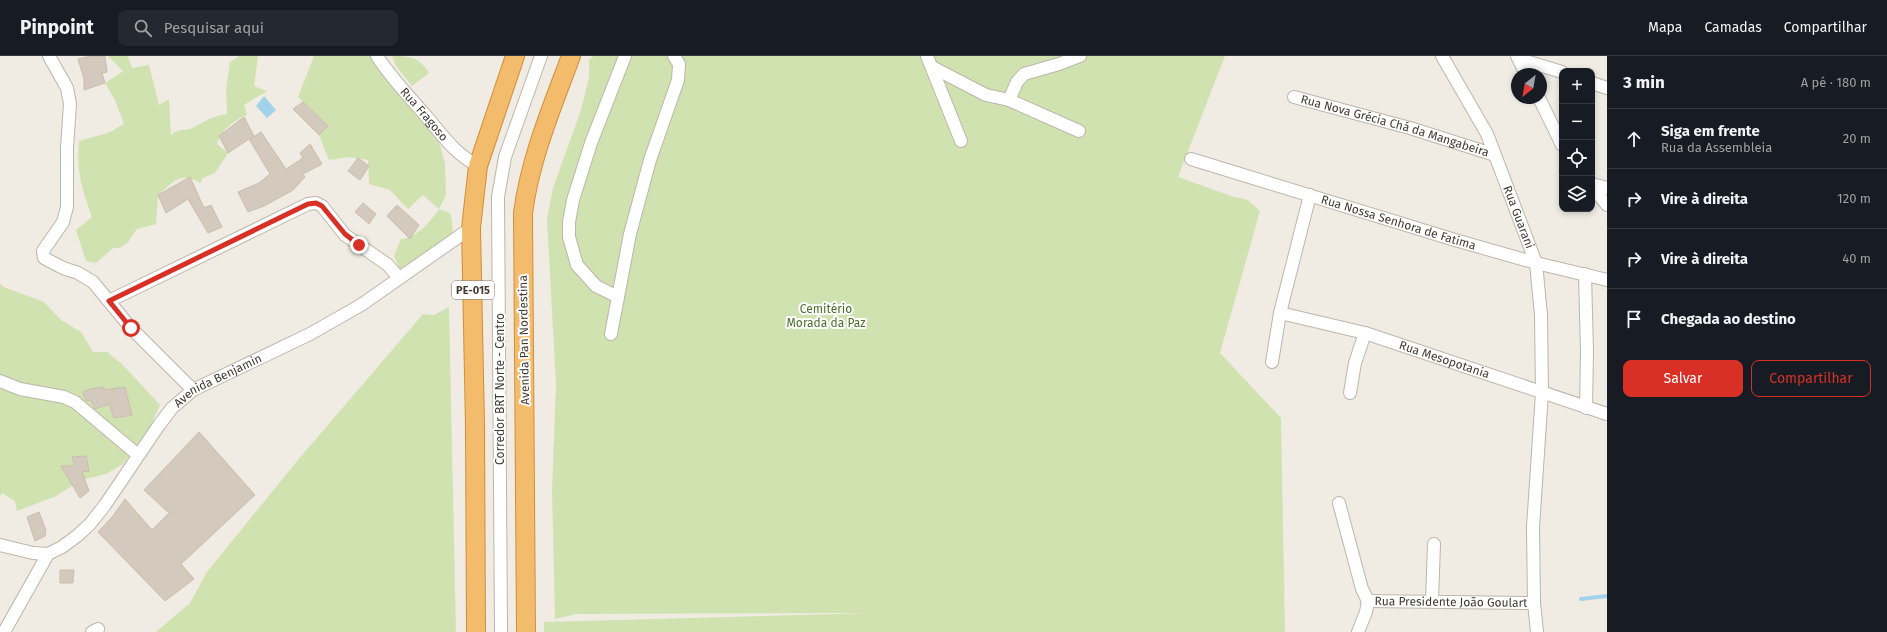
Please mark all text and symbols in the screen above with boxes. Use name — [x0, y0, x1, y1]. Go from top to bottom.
search box — [118, 10, 398, 46]
text: Pinpoint — [20, 16, 94, 39]
icon: search — [132, 17, 154, 39]
text: Pesquisar aqui — [164, 19, 264, 37]
text: Mapa — [1648, 19, 1682, 36]
text: Camadas — [1704, 19, 1762, 36]
text: Compartilhar — [1784, 19, 1867, 36]
north arrow — [1511, 68, 1547, 104]
map controls — [1559, 68, 1595, 212]
button: + — [1559, 68, 1595, 104]
text: 3 min — [1623, 72, 1665, 93]
text: A pé · 180 m — [1801, 75, 1871, 90]
street label: Rua Fragoso — [397, 85, 451, 144]
street label: Rua Nova Grécia Chá da Mangabeira — [1299, 92, 1491, 160]
button: − — [1559, 104, 1595, 140]
text: Siga em frente — [1661, 122, 1760, 140]
icon: ahead — [1623, 128, 1645, 150]
text: 20 m — [1843, 131, 1871, 146]
button: locate — [1559, 140, 1595, 176]
text: Rua da Assembleia — [1661, 140, 1772, 155]
button: layers — [1559, 176, 1595, 212]
street label: Rua Guarani — [1500, 184, 1537, 251]
icon: right — [1623, 188, 1645, 210]
text: Vire à direita — [1661, 190, 1748, 208]
text: 120 m — [1837, 191, 1871, 206]
street label: Rua Nossa Senhora de Fatima — [1319, 192, 1478, 253]
route end — [350, 236, 368, 254]
icon: right — [1623, 248, 1645, 270]
text: Vire à direita — [1661, 250, 1748, 268]
text: 40 m — [1842, 251, 1871, 266]
street label: Avenida Pan Nordestina — [516, 275, 532, 405]
road number: PE-015 — [452, 281, 494, 299]
park label: Cemitério Morada da Paz — [787, 302, 865, 330]
icon: arrive — [1623, 308, 1645, 330]
text: Chegada ao destino — [1661, 310, 1796, 328]
street label: Corredor BRT Norte - Centro — [493, 313, 507, 465]
route start — [122, 319, 140, 337]
street label: Rua Mesopotania — [1397, 338, 1491, 381]
street label: Avenida Benjamin — [171, 351, 264, 410]
button: Salvar — [1623, 360, 1743, 397]
button: Compartilhar — [1751, 360, 1871, 397]
street label: Rua Presidente João Goulart — [1374, 594, 1528, 610]

